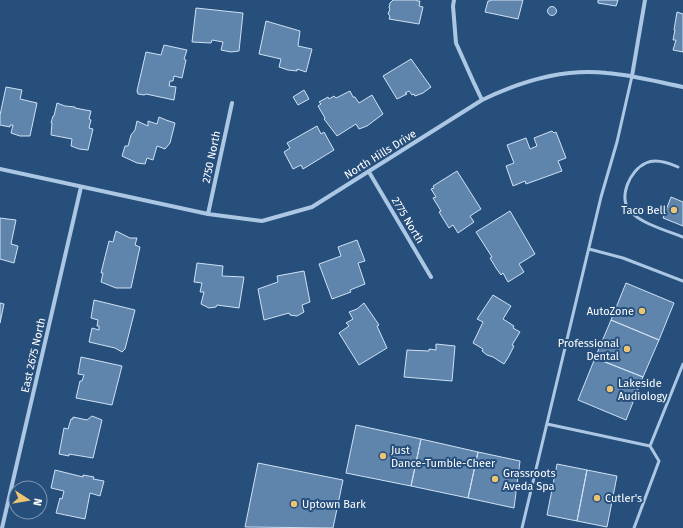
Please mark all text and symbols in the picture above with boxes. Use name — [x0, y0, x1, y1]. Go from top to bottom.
street label: North Hills Drive — [342, 127, 419, 182]
street label: 2750 North — [200, 130, 223, 184]
street label: 2775 North — [389, 195, 427, 246]
place label: Taco Bell — [621, 204, 666, 217]
marker: Taco Bell — [669, 205, 679, 215]
place label: AutoZone — [587, 305, 634, 318]
marker: AutoZone — [637, 306, 647, 316]
street label: East 2675 North — [19, 316, 48, 394]
place label: Professional Dental — [558, 337, 619, 363]
marker: Professional Dental — [622, 344, 632, 354]
place label: Lakeside Audiology — [618, 377, 668, 403]
marker: Lakeside Audiology — [605, 384, 615, 394]
place label: Just Dance-Tumble-Cheer — [391, 444, 496, 470]
marker: Just Dance-Tumble-Cheer — [378, 451, 388, 461]
place label: Grassroots Aveda Spa — [503, 467, 556, 493]
marker: Grassroots Aveda Spa — [490, 474, 500, 484]
north arrow — [8, 480, 48, 520]
place label: Cutler's — [605, 492, 642, 505]
marker: Cutler's — [592, 493, 602, 503]
text: N — [30, 497, 44, 507]
place label: Uptown Bark — [302, 498, 366, 511]
marker: Uptown Bark — [289, 499, 299, 509]

